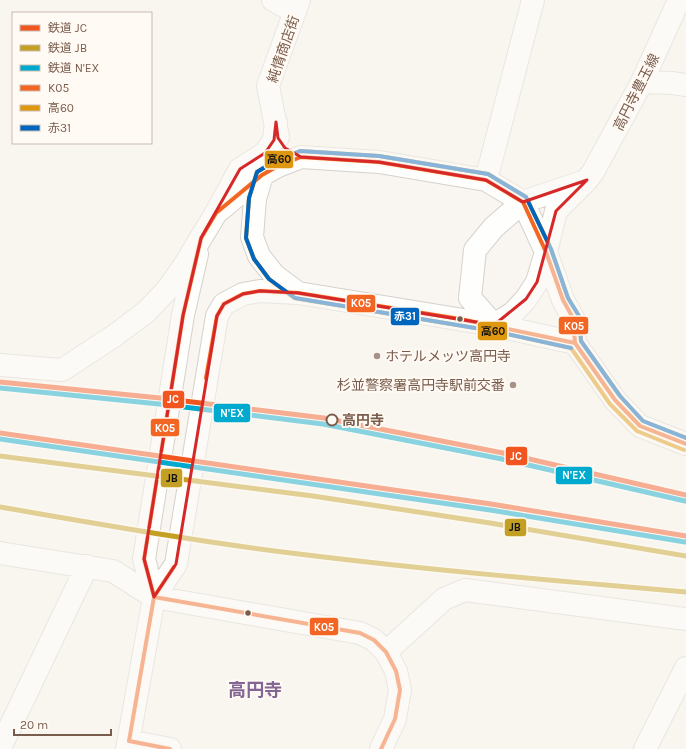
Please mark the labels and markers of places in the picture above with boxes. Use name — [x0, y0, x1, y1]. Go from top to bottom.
unlabelled marker — [455, 314, 465, 324]
place label: ホテルメッツ高円寺 — [385, 348, 511, 365]
marker: ホテルメッツ高円寺 — [372, 351, 382, 361]
place label: 杉並警察署高円寺駅前交番 — [337, 377, 505, 394]
marker: 杉並警察署高円寺駅前交番 — [508, 380, 518, 390]
place label: 高円寺 — [342, 412, 384, 429]
marker: 高円寺 — [325, 413, 339, 427]
unlabelled marker — [243, 608, 253, 618]

